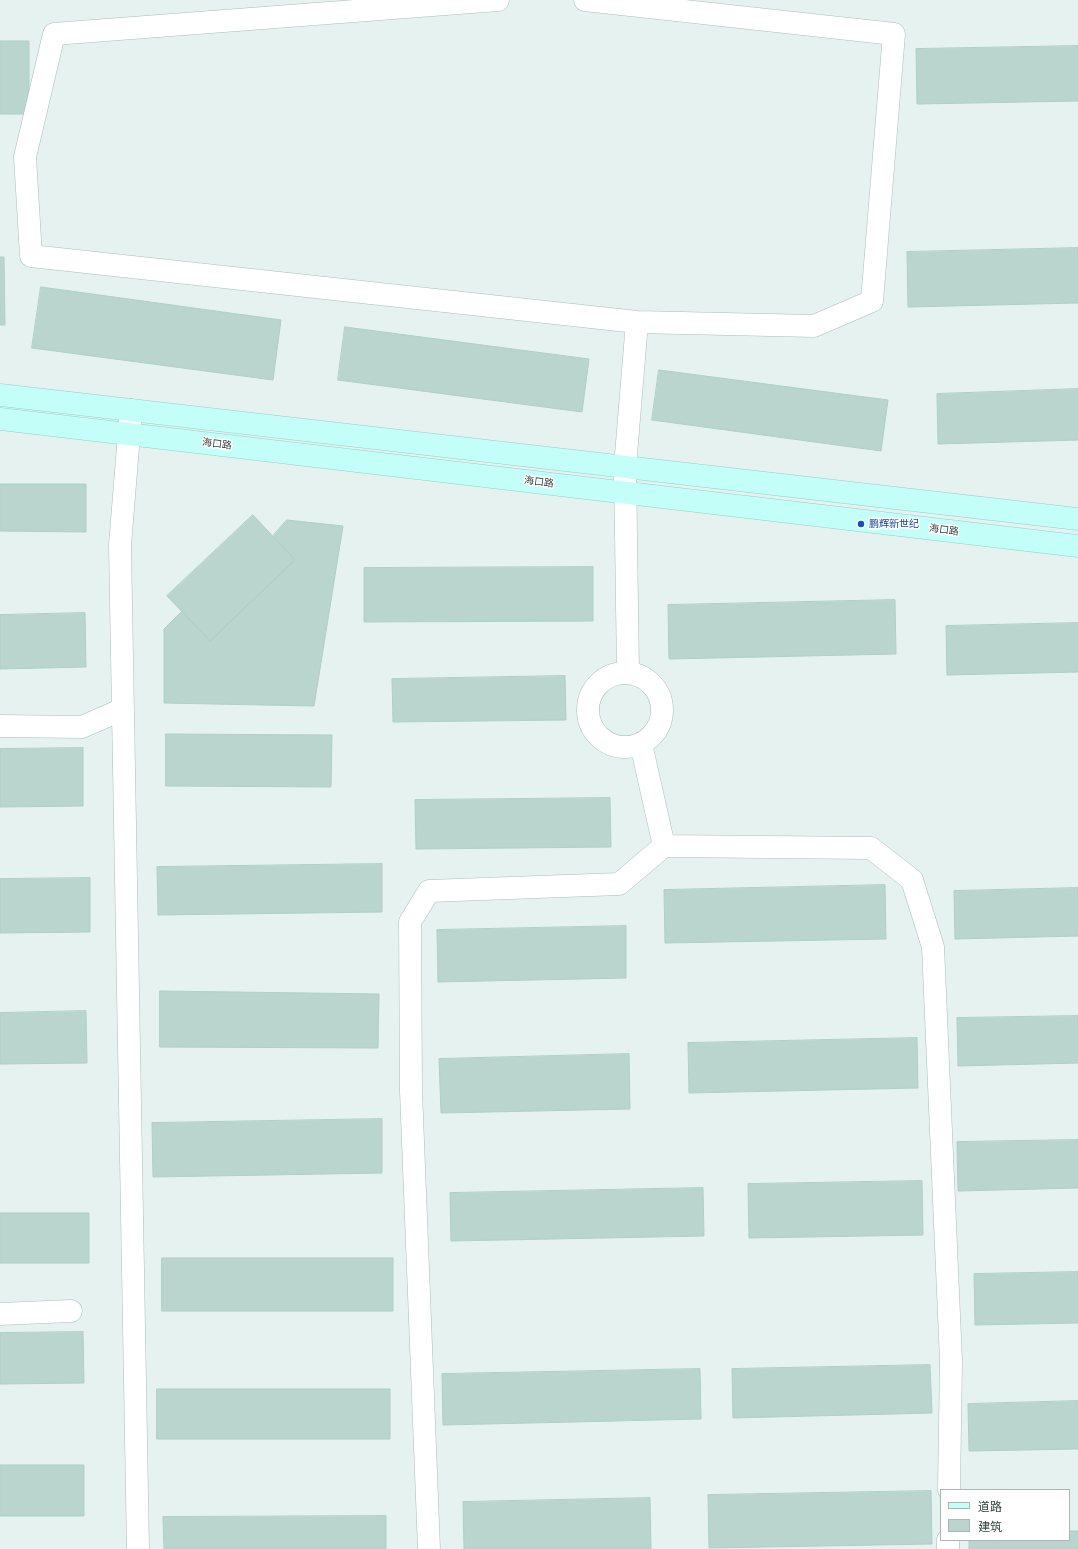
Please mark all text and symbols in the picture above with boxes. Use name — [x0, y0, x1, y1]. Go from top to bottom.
street label: 海口路 — [201, 436, 233, 452]
street label: 海口路 — [523, 474, 555, 490]
place label: 鹏辉新世纪 — [869, 518, 919, 530]
marker: 鹏辉新世纪 — [856, 519, 866, 529]
street label: 海口路 — [928, 522, 960, 538]
legend — [940, 1489, 1070, 1541]
text: 道路 — [978, 1499, 1002, 1514]
text: 建筑 — [978, 1519, 1002, 1534]

